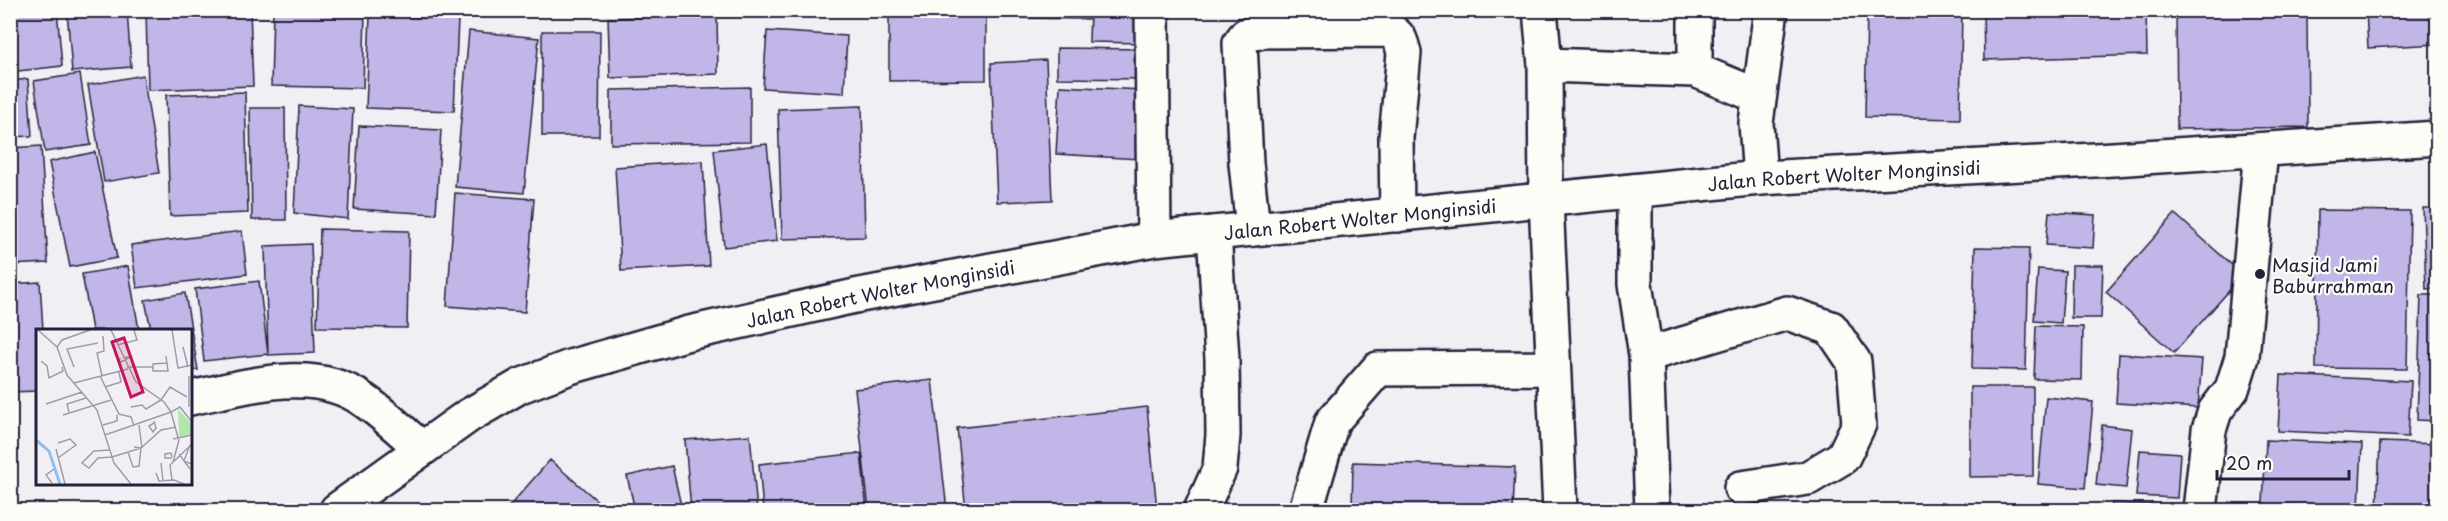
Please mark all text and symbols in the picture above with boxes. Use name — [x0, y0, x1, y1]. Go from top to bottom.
street label: Jalan Robert Wolter Monginsidi — [1706, 153, 1981, 197]
street label: Jalan Robert Wolter Monginsidi — [1222, 191, 1498, 245]
place label: Masjid Jami Baburrahman — [2272, 251, 2394, 299]
street label: Jalan Robert Wolter Monginsidi — [743, 252, 1017, 333]
marker: Masjid Jami Baburrahman — [2253, 267, 2267, 281]
inset map — [36, 329, 192, 485]
scale bar — [2217, 443, 2349, 481]
text: 20 m — [2226, 449, 2272, 476]

